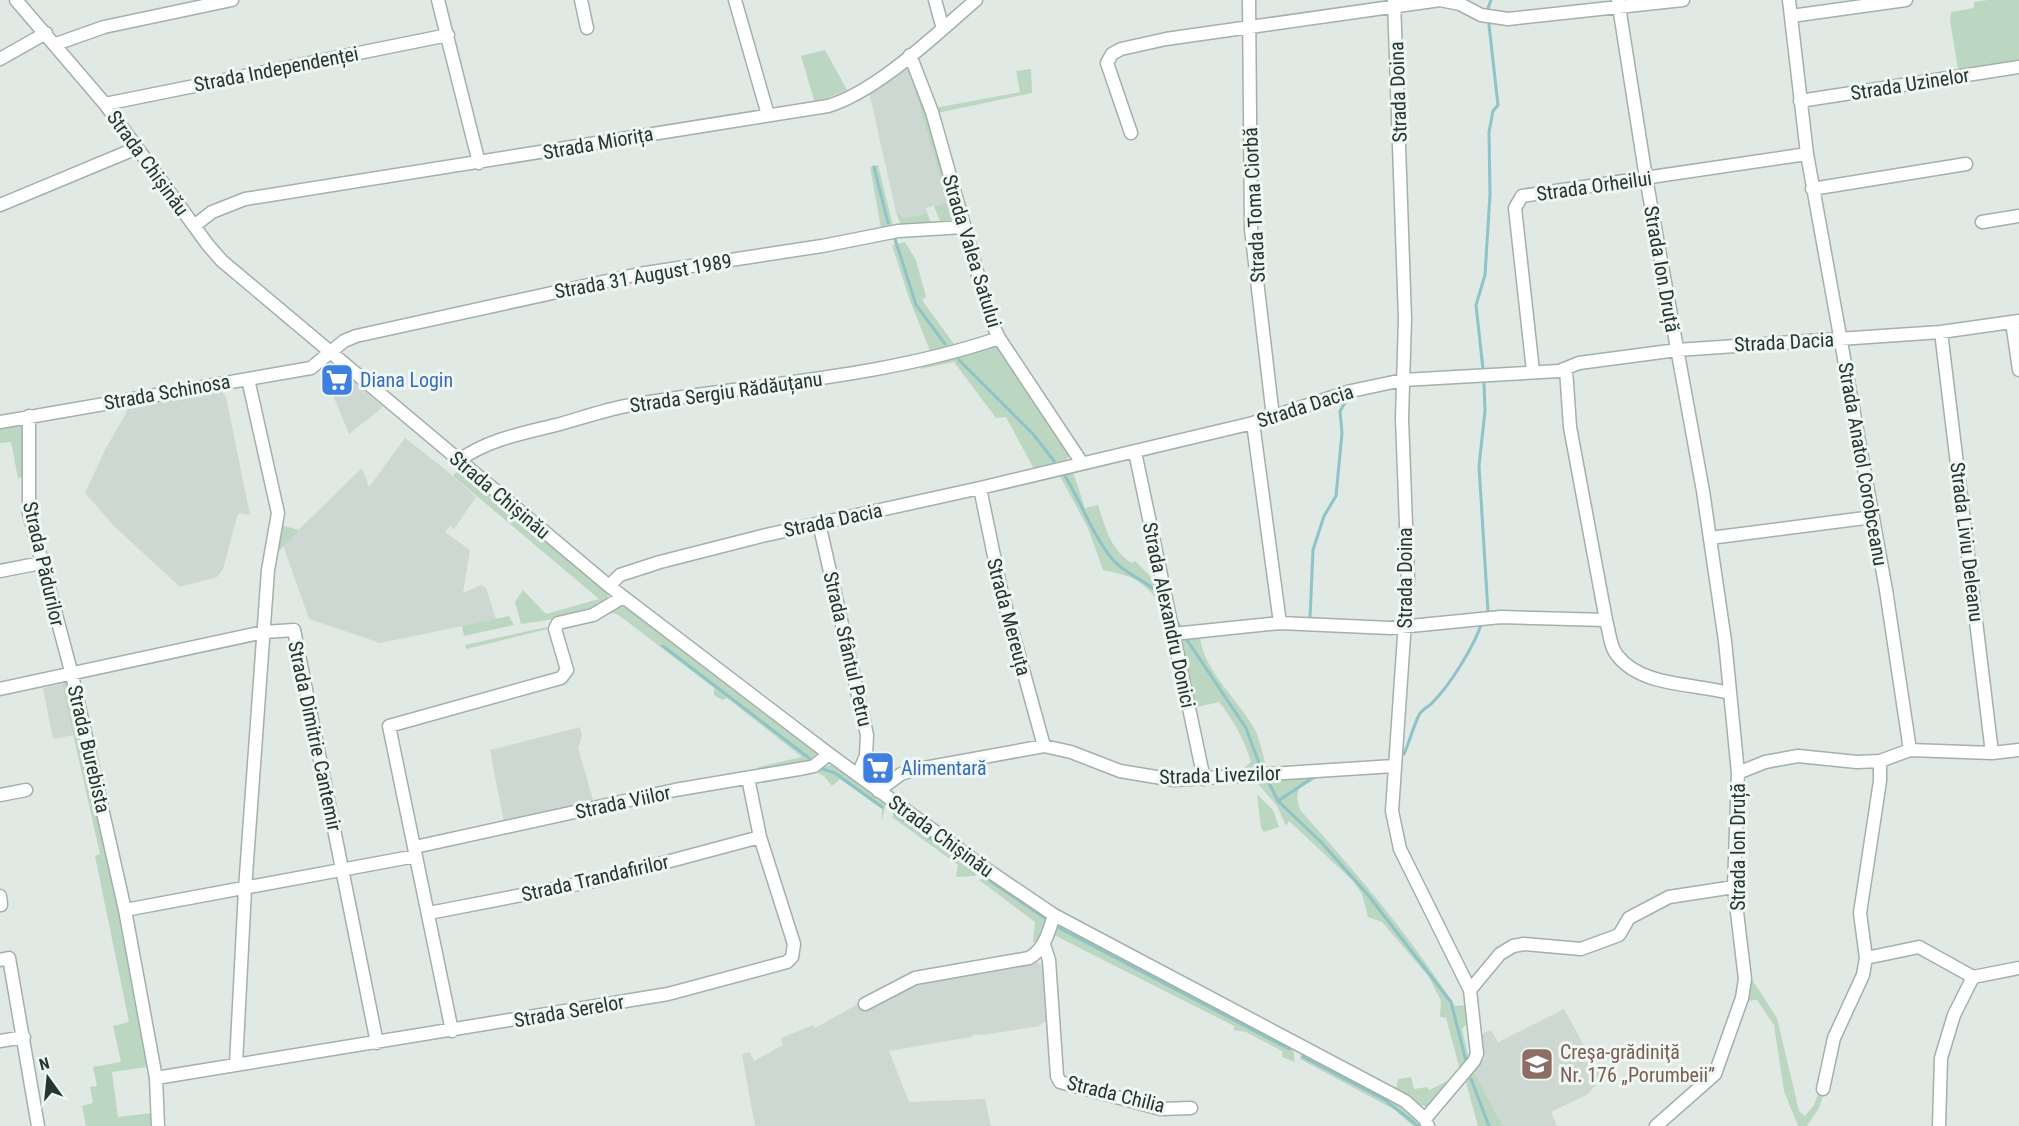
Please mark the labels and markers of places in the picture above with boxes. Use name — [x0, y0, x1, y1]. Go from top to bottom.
supermarket icon: Diana Login — [319, 362, 355, 398]
place label: Diana Login — [360, 368, 453, 392]
supermarket icon: Alimentară — [860, 750, 896, 786]
place label: Alimentară — [901, 756, 987, 780]
place label: Creşa-grădiniţă Nr. 176 „Porumbeii” — [1560, 1040, 1715, 1087]
school or university icon: Creşa-grădiniţă Nr. 176 „Porumbeii” — [1519, 1046, 1555, 1082]

